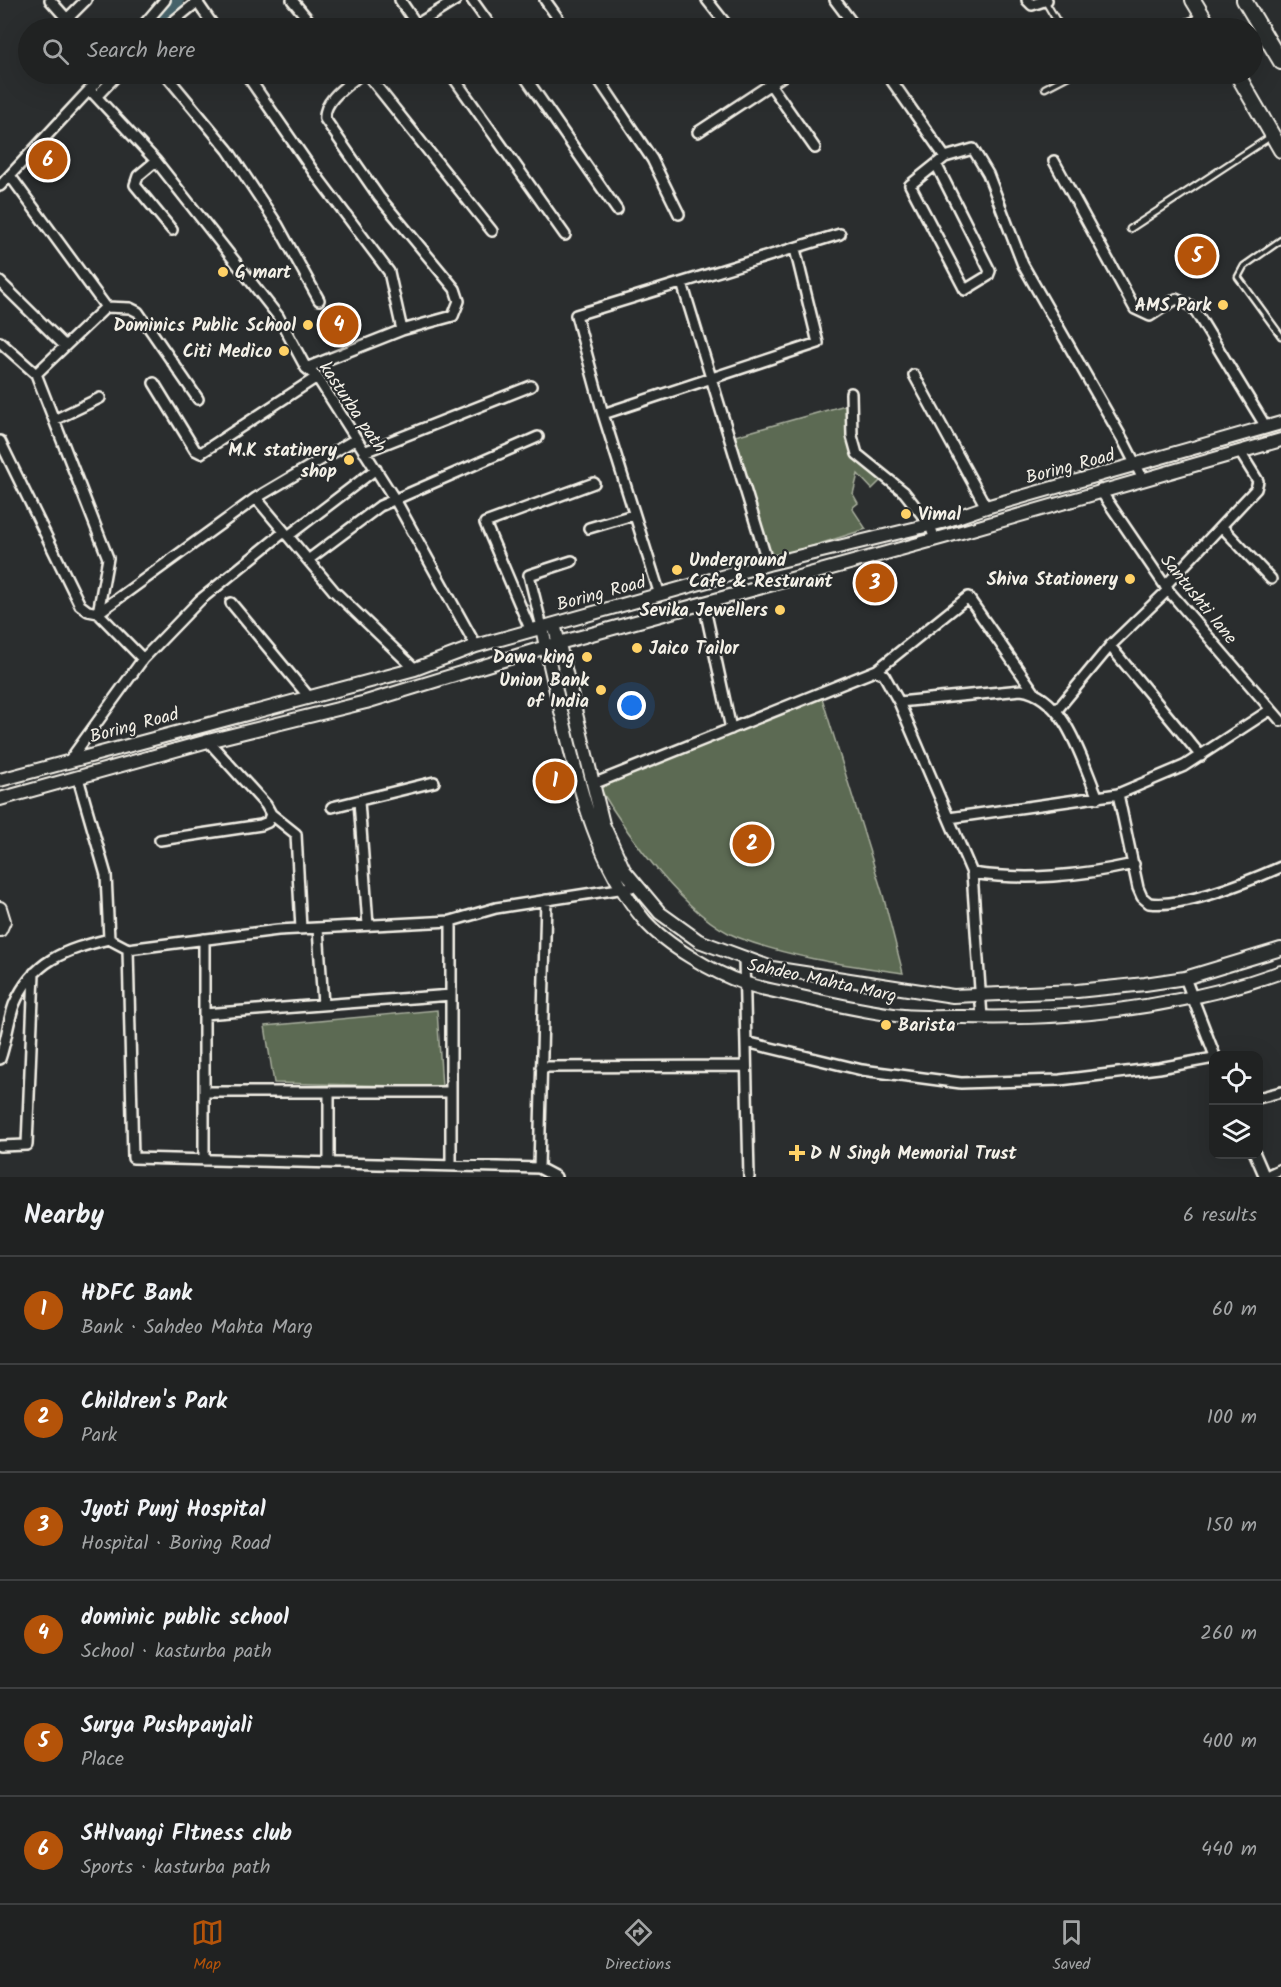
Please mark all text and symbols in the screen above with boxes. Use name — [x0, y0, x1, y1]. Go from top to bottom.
search box — [18, 18, 1263, 84]
text: Search here — [87, 34, 195, 69]
icon: search — [39, 35, 72, 68]
pin: 6 — [28, 138, 68, 182]
pin: 5 — [1178, 234, 1216, 278]
place label: G mart — [235, 259, 292, 288]
marker: G mart — [216, 265, 230, 279]
place label: AMS Park — [1135, 292, 1212, 321]
marker: AMS Park — [1216, 298, 1230, 312]
pin: 4 — [320, 302, 358, 348]
place label: Dominics Public School — [113, 312, 296, 341]
marker: Dominics Public School — [301, 318, 315, 332]
place label: Citi Medico — [183, 338, 272, 367]
marker: Citi Medico — [277, 344, 291, 358]
street label: kasturba path — [310, 356, 393, 459]
place label: M.K statinery shop — [228, 437, 338, 487]
street label: Boring Road — [1023, 441, 1119, 493]
marker: M.K statinery shop — [342, 453, 356, 467]
place label: Vimal — [918, 501, 961, 530]
marker: Vimal — [899, 507, 913, 521]
place label: Underground Cafe & Resturant — [689, 547, 833, 597]
street label: Santushti lane — [1152, 548, 1244, 652]
pin: 3 — [856, 560, 894, 606]
marker: Underground Cafe & Resturant — [670, 563, 684, 577]
place label: Shiva Stationery — [987, 566, 1119, 595]
street label: Boring Road — [554, 568, 650, 620]
marker: Shiva Stationery — [1123, 572, 1137, 586]
place label: Sevika Jewellers — [640, 597, 769, 626]
marker: Sevika Jewellers — [773, 603, 787, 617]
place label: Jaico Tailor — [649, 635, 740, 664]
marker: Jaico Tailor — [630, 641, 644, 655]
place label: Dawa king — [493, 644, 575, 673]
marker: Dawa king — [580, 650, 594, 664]
place label: Union Bank of India — [499, 667, 590, 717]
marker: Union Bank of India — [594, 683, 608, 697]
your location — [617, 691, 646, 720]
street label: Boring Road — [87, 700, 183, 752]
pin: 1 — [536, 758, 574, 804]
pin: 2 — [732, 822, 771, 866]
street label: Sahdeo Mahta Marg — [744, 951, 899, 1011]
place label: Barista — [898, 1012, 955, 1041]
marker: Barista — [879, 1018, 893, 1032]
map controls — [1209, 1051, 1263, 1159]
button: locate — [1209, 1051, 1263, 1105]
button: layers — [1209, 1105, 1263, 1159]
place label: D N Singh Memorial Trust — [810, 1140, 1017, 1169]
marker: D N Singh Memorial Trust — [788, 1144, 806, 1162]
text: Nearby — [24, 1195, 104, 1237]
text: 6 results — [1183, 1200, 1257, 1232]
text: HDFC Bank — [81, 1277, 192, 1312]
text: 1 — [40, 1294, 47, 1326]
text: 60 m — [1212, 1294, 1257, 1326]
text: Bank · Sahdeo Mahta Marg — [81, 1312, 313, 1344]
text: Children's Park — [81, 1385, 227, 1420]
text: 2 — [38, 1402, 49, 1434]
text: 100 m — [1207, 1402, 1257, 1434]
text: Park — [81, 1420, 117, 1452]
text: Jyoti Punj Hospital — [81, 1493, 266, 1528]
text: 3 — [38, 1510, 49, 1542]
text: 150 m — [1206, 1510, 1257, 1542]
text: Hospital · Boring Road — [81, 1528, 271, 1560]
text: dominic public school — [81, 1601, 289, 1636]
text: 4 — [38, 1618, 49, 1650]
text: 260 m — [1200, 1618, 1257, 1650]
text: School · kasturba path — [81, 1636, 272, 1668]
text: Surya Pushpanjali — [81, 1709, 252, 1744]
text: 5 — [38, 1726, 49, 1758]
text: 400 m — [1202, 1726, 1257, 1758]
text: Place — [81, 1744, 124, 1776]
text: SHIvangi FItness club — [81, 1817, 292, 1852]
text: 6 — [38, 1834, 49, 1866]
text: 440 m — [1201, 1834, 1257, 1866]
text: Sports · kasturba path — [81, 1852, 270, 1884]
tab: Map — [191, 1916, 224, 1977]
tab: Directions — [605, 1916, 671, 1977]
tab: Saved — [1052, 1916, 1090, 1977]

